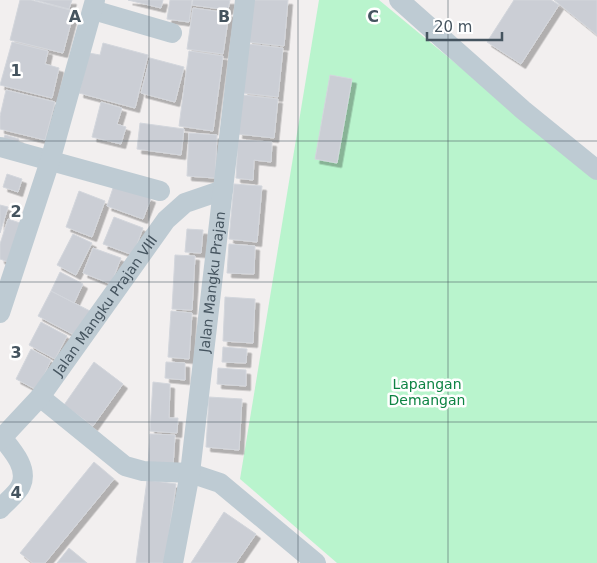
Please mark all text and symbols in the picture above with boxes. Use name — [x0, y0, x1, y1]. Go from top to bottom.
text: A — [69, 7, 82, 26]
text: B — [218, 7, 230, 26]
text: C — [367, 7, 379, 26]
scale bar — [427, 10, 502, 42]
text: 20 m — [434, 18, 472, 36]
text: 1 — [10, 61, 22, 80]
text: 2 — [10, 202, 22, 221]
street label: Jalan Mangku Prajan — [196, 210, 228, 354]
street label: Jalan Mangku Prajan VIII — [49, 232, 160, 380]
text: 3 — [10, 343, 22, 362]
park label: Lapangan Demangan — [389, 376, 465, 408]
text: 4 — [10, 483, 22, 502]

